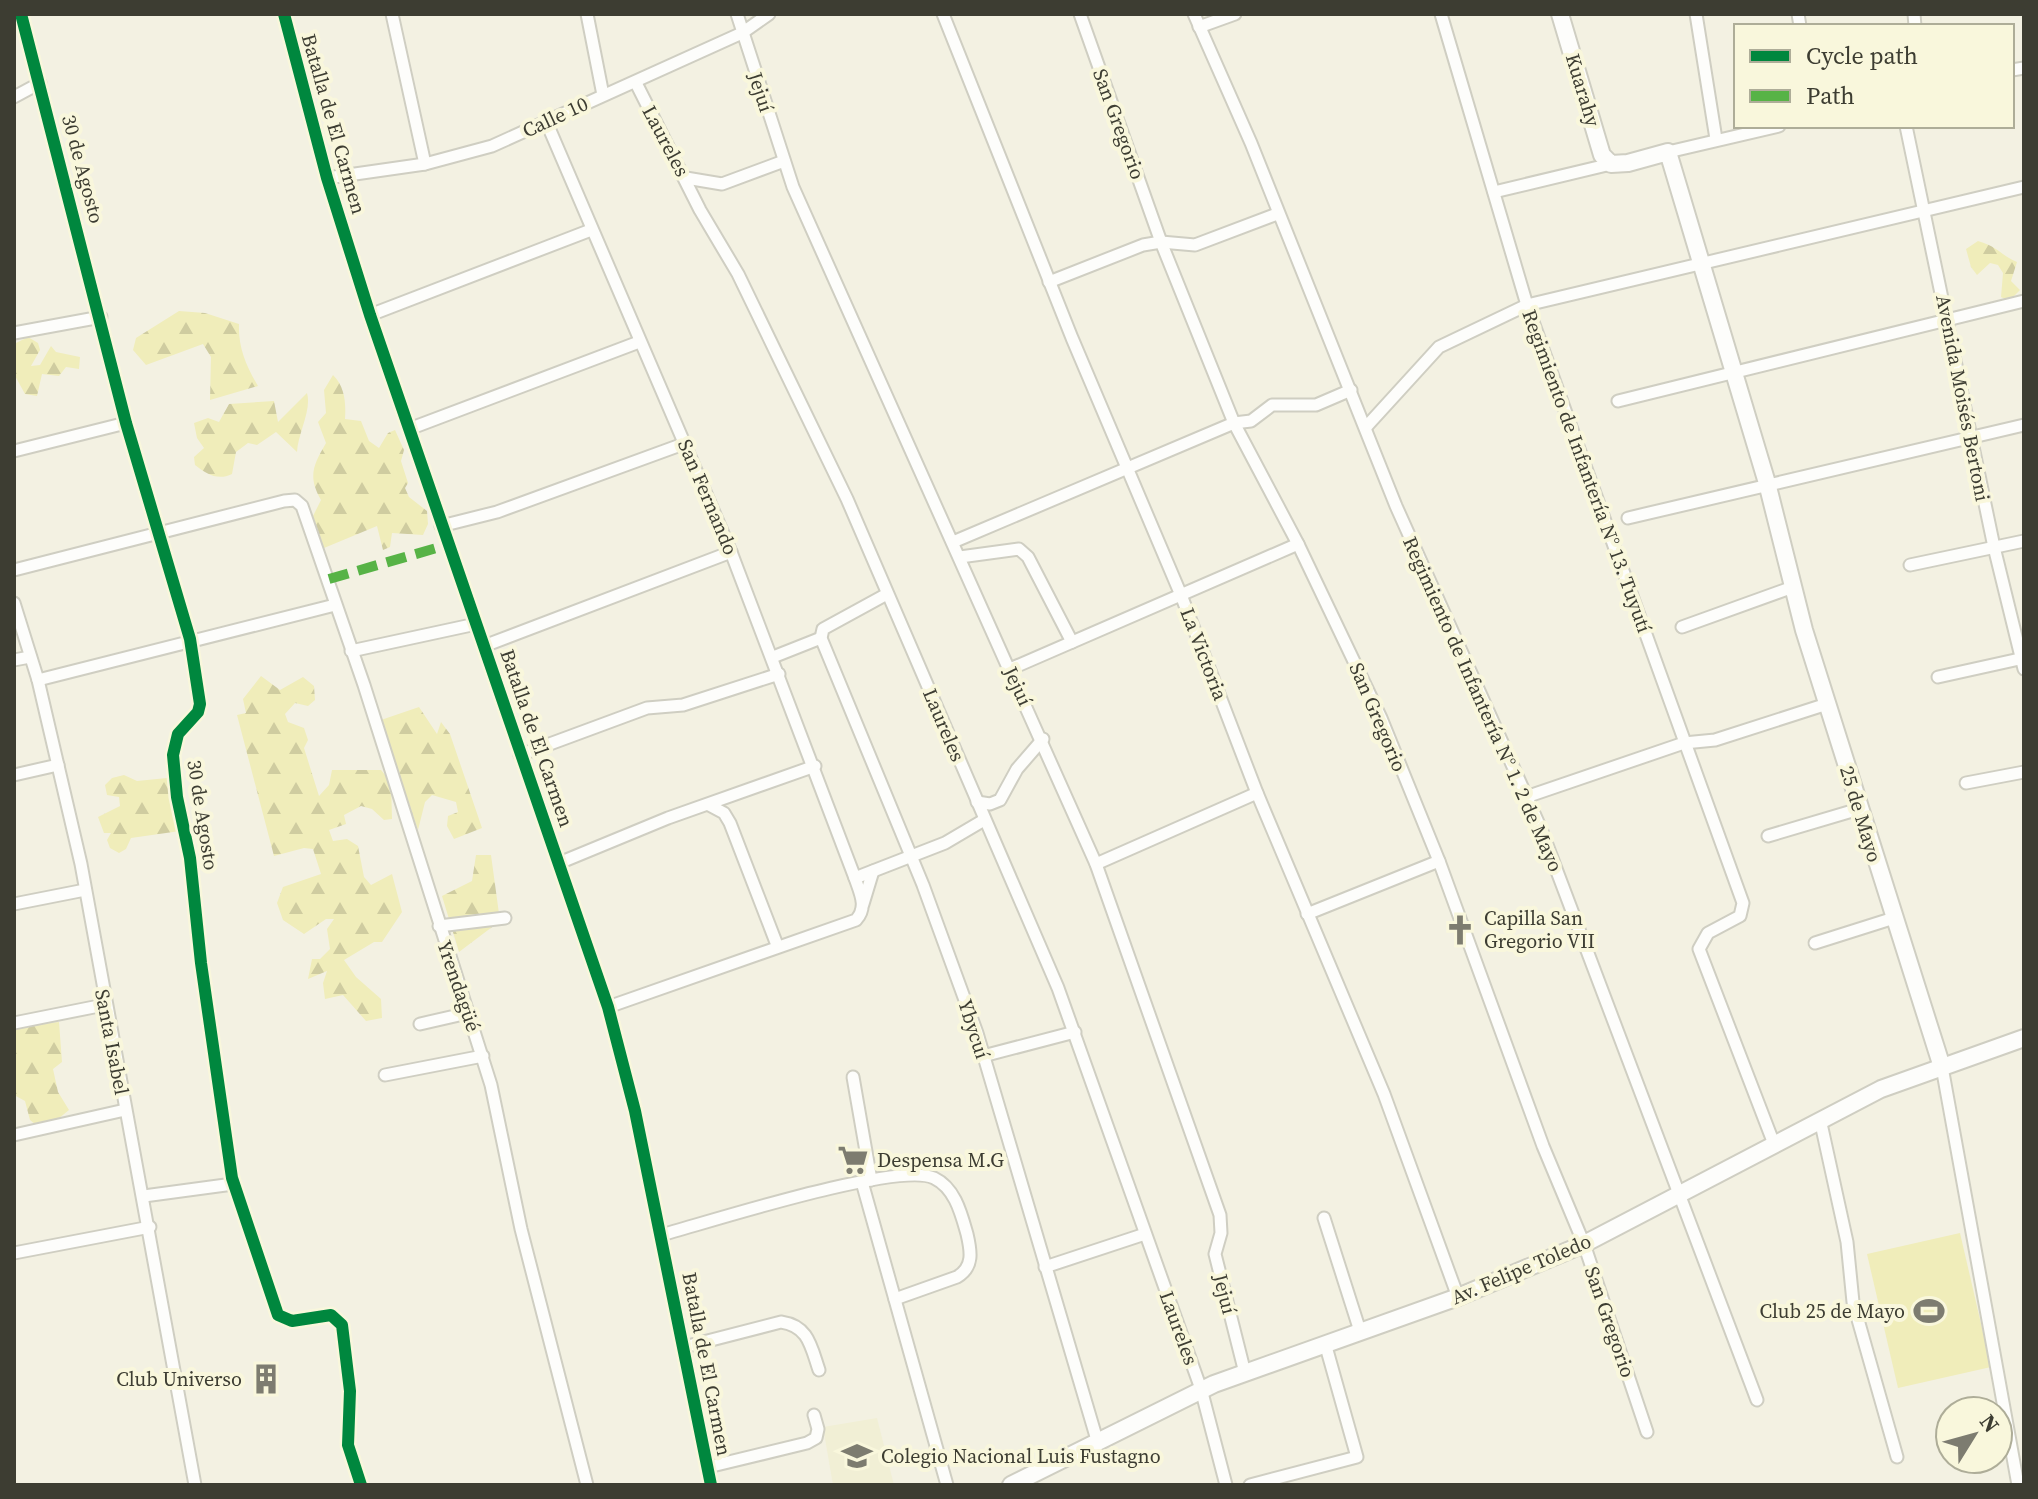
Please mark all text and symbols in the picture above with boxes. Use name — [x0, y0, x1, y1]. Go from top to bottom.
legend — [1734, 24, 2014, 128]
street label: Batalla de El Carmen — [295, 31, 373, 217]
text: Cycle path — [1806, 39, 1918, 72]
street label: Kuarahy — [1559, 50, 1608, 131]
street label: San Gregorio — [1086, 65, 1152, 183]
street label: Jejuí — [741, 67, 781, 116]
text: Path — [1806, 79, 1855, 112]
street label: Calle 10 — [518, 90, 592, 144]
street label: Laureles — [636, 100, 696, 182]
street label: 30 de Agosto — [55, 112, 111, 226]
street label: Avenida Moisés Bertoni — [1929, 292, 1997, 504]
street label: Regimiento de Infantería N° 13. Tuyutí — [1515, 306, 1659, 637]
street label: San Fernando — [671, 435, 745, 559]
street label: Regimiento de Infantería N° 1. 2 de Mayo — [1396, 532, 1570, 876]
street label: La Victoria — [1174, 604, 1235, 705]
street label: Batalla de El Carmen — [493, 645, 581, 831]
street label: San Gregorio — [1342, 658, 1414, 776]
street label: Jejuí — [996, 661, 1039, 710]
street label: Laureles — [916, 684, 972, 766]
street label: 30 de Agosto — [180, 758, 226, 872]
street label: 25 de Mayo — [1833, 762, 1889, 866]
place label: Capilla San Gregorio VII — [1484, 904, 1595, 955]
church icon: Capilla San Gregorio VII — [1443, 913, 1477, 947]
street label: Yrendagüé — [430, 937, 488, 1035]
street label: Santa Isabel — [88, 987, 136, 1097]
street label: Ybycuí — [951, 996, 997, 1062]
supermarket icon: Despensa M.G — [836, 1143, 870, 1177]
place label: Despensa M.G — [877, 1146, 1004, 1174]
street label: Av. Felipe Toledo — [1447, 1227, 1595, 1311]
street label: San Gregorio — [1578, 1263, 1642, 1381]
street label: Batalla de El Carmen — [675, 1270, 739, 1458]
street label: Jejuí — [1206, 1270, 1243, 1317]
street label: Laureles — [1153, 1287, 1205, 1369]
sports icon: Club 25 de Mayo — [1912, 1294, 1946, 1328]
place label: Club 25 de Mayo — [1759, 1297, 1905, 1325]
building icon: Club Universo — [249, 1362, 283, 1396]
place label: Club Universo — [116, 1365, 242, 1393]
north arrow — [1934, 1395, 2014, 1475]
text: N — [1973, 1408, 2007, 1438]
school or university icon: Colegio Nacional Luis Fustagno — [840, 1439, 874, 1473]
place label: Colegio Nacional Luis Fustagno — [881, 1442, 1161, 1470]

